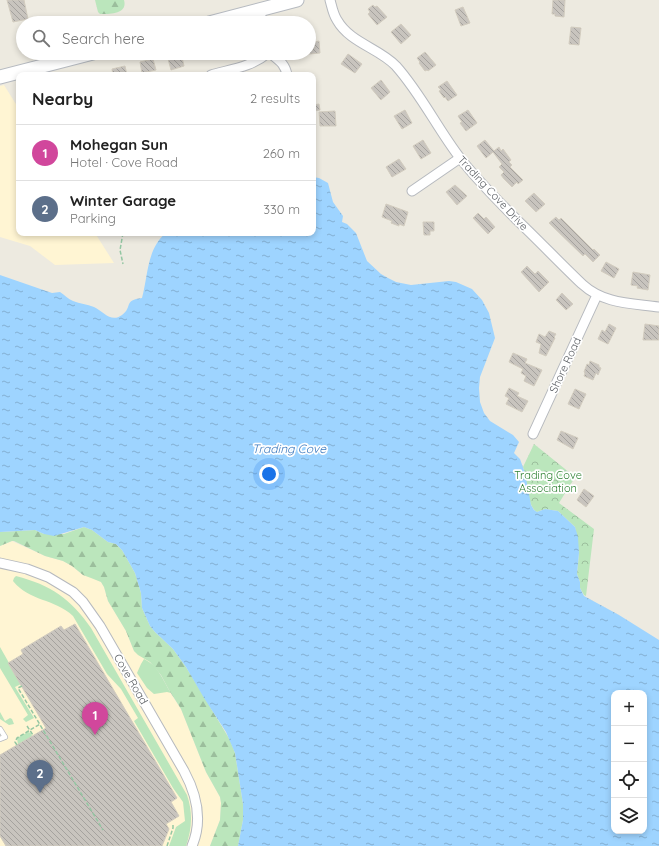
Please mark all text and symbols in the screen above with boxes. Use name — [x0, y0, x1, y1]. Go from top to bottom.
search box — [16, 16, 316, 60]
icon: search — [30, 27, 52, 49]
text: Search here — [62, 29, 145, 48]
text: Nearby — [32, 88, 93, 109]
text: 2 results — [250, 90, 300, 106]
text: Mohegan Sun — [70, 135, 168, 154]
text: 1 — [42, 145, 48, 161]
text: 260 m — [263, 145, 300, 161]
street label: Trading Cove Drive — [455, 153, 531, 233]
text: Hotel · Cove Road — [70, 154, 178, 170]
text: Winter Garage — [70, 191, 176, 210]
text: 2 — [41, 201, 49, 217]
text: 330 m — [263, 201, 300, 217]
text: Parking — [70, 210, 116, 226]
street label: Shore Road — [546, 335, 584, 395]
water label: Trading Cove — [252, 441, 327, 456]
your location — [259, 464, 279, 484]
park label: Trading Cove Association — [514, 468, 582, 495]
street label: Cove Road — [111, 651, 151, 707]
map controls — [611, 690, 647, 834]
button: + — [611, 690, 647, 726]
pin: 1 — [82, 702, 108, 735]
button: − — [611, 726, 647, 762]
pin: 2 — [27, 760, 53, 793]
button: locate — [611, 762, 647, 798]
button: layers — [611, 798, 647, 834]

